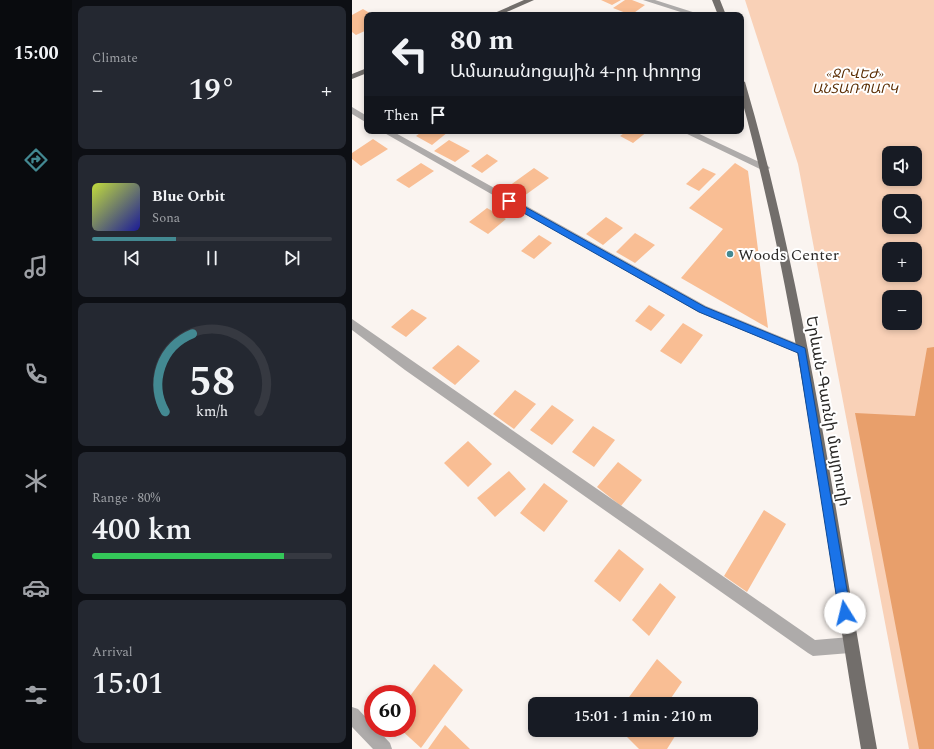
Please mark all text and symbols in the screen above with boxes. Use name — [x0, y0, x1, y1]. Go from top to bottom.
text: 80 m — [450, 19, 514, 62]
icon: left — [384, 28, 436, 80]
text: 15:00 — [13, 40, 59, 67]
text: Climate — [92, 48, 138, 68]
text: Ամառանոցային 4-րդ փողոց — [450, 58, 702, 85]
park label: «ՋՐՎԵԺ» ԱՆՏԱՌՊԱՐԿ — [812, 64, 899, 99]
text: 19° — [188, 67, 236, 113]
text: − — [92, 74, 103, 107]
text: + — [321, 74, 332, 107]
text: Then — [384, 104, 419, 127]
icon: arrive — [427, 104, 449, 126]
icon: directions — [22, 146, 50, 174]
map controls — [882, 146, 922, 330]
button: sound — [882, 146, 922, 186]
pin — [492, 184, 526, 218]
text: Blue Orbit — [152, 185, 225, 208]
icon: arrive — [498, 190, 520, 212]
button: search — [882, 194, 922, 234]
text: Sona — [152, 208, 180, 228]
button: + — [882, 242, 922, 282]
place label: Woods Center — [738, 243, 839, 267]
icon: previous — [121, 247, 143, 269]
icon: pause — [201, 247, 223, 269]
icon: next — [281, 247, 303, 269]
marker: Woods Center — [725, 249, 735, 259]
icon: music — [22, 253, 50, 281]
button: − — [882, 290, 922, 330]
street label: Երևան-Գառնի մայրուղի — [799, 314, 857, 508]
text: 58 — [189, 351, 235, 414]
icon: phone — [22, 360, 50, 388]
text: km/h — [196, 401, 228, 423]
icon: climate — [22, 467, 50, 495]
text: Range · 80% — [92, 488, 160, 508]
text: 400 km — [92, 507, 192, 553]
icon: car — [22, 574, 50, 602]
position arrow — [824, 592, 866, 634]
text: Arrival — [92, 642, 133, 662]
text: 15:01 — [92, 661, 164, 707]
icon: filters — [22, 681, 50, 709]
speed limit sign: 60 — [364, 685, 416, 737]
text: 15:01 · 1 min · 210 m — [574, 705, 712, 728]

